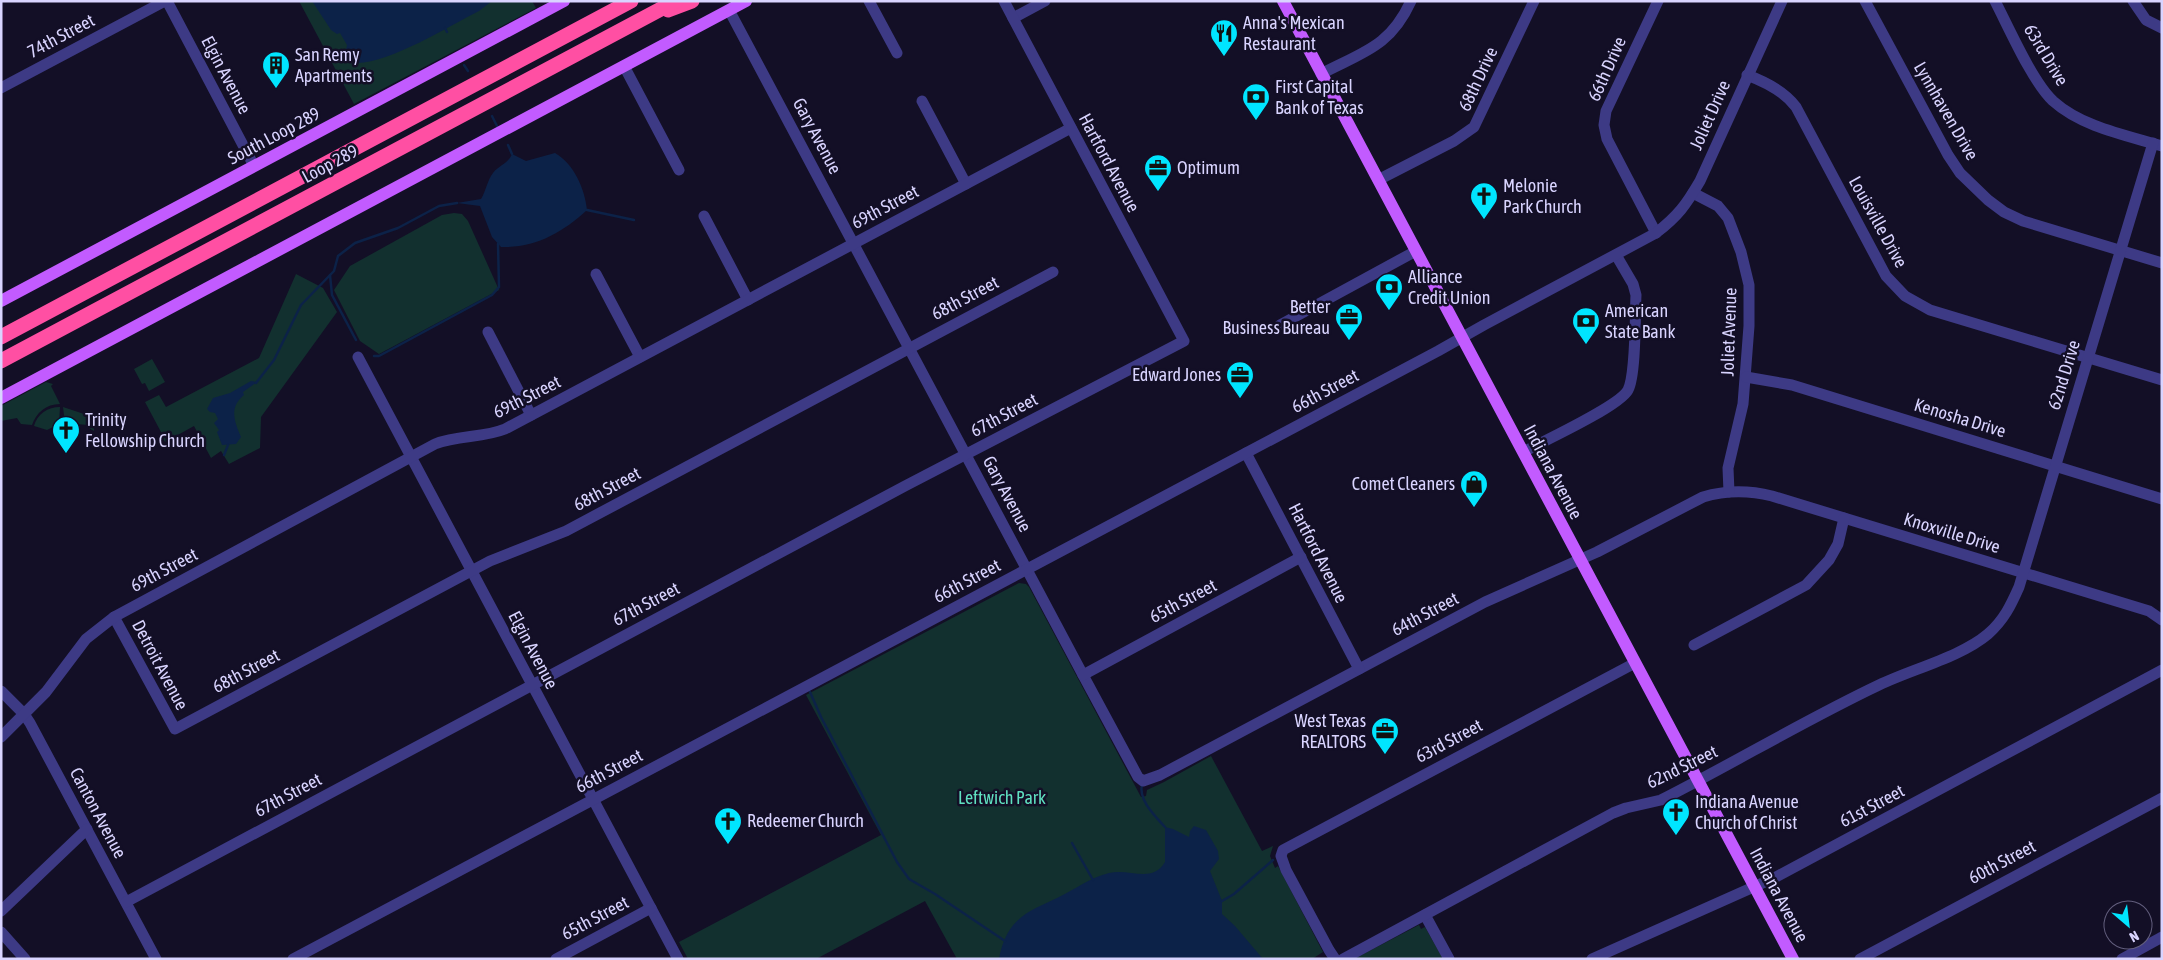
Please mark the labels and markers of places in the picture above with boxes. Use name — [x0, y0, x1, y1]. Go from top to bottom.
place label: Anna's Mexican Restaurant — [1243, 12, 1345, 54]
restaurant icon: Anna's Mexican Restaurant — [1209, 18, 1239, 57]
place label: San Remy Apartments — [295, 44, 372, 86]
building icon: San Remy Apartments — [261, 50, 291, 89]
place label: First Capital Bank of Texas — [1275, 76, 1364, 118]
bank icon: First Capital Bank of Texas — [1241, 82, 1271, 121]
office icon: Optimum — [1143, 153, 1173, 192]
place label: Optimum — [1177, 157, 1240, 178]
place label: Melonie Park Church — [1503, 175, 1582, 217]
church icon: Melonie Park Church — [1469, 181, 1499, 220]
place label: Alliance Credit Union — [1408, 266, 1491, 308]
bank icon: Alliance Credit Union — [1374, 272, 1404, 311]
place label: Better Business Bureau — [1222, 296, 1331, 338]
place label: American State Bank — [1605, 300, 1675, 342]
office icon: Better Business Bureau — [1334, 302, 1364, 341]
bank icon: American State Bank — [1571, 306, 1601, 345]
office icon: Edward Jones — [1225, 360, 1255, 399]
place label: Edward Jones — [1132, 364, 1221, 385]
place label: Trinity Fellowship Church — [85, 409, 205, 451]
church icon: Trinity Fellowship Church — [51, 415, 81, 454]
shop icon: Comet Cleaners — [1459, 469, 1489, 508]
place label: Comet Cleaners — [1352, 473, 1455, 494]
place label: West Texas REALTORS — [1295, 710, 1366, 752]
office icon: West Texas REALTORS — [1370, 716, 1400, 755]
place label: Indiana Avenue Church of Christ — [1695, 791, 1799, 833]
church icon: Indiana Avenue Church of Christ — [1661, 797, 1691, 836]
church icon: Redeemer Church — [713, 806, 743, 845]
place label: Redeemer Church — [747, 810, 864, 831]

